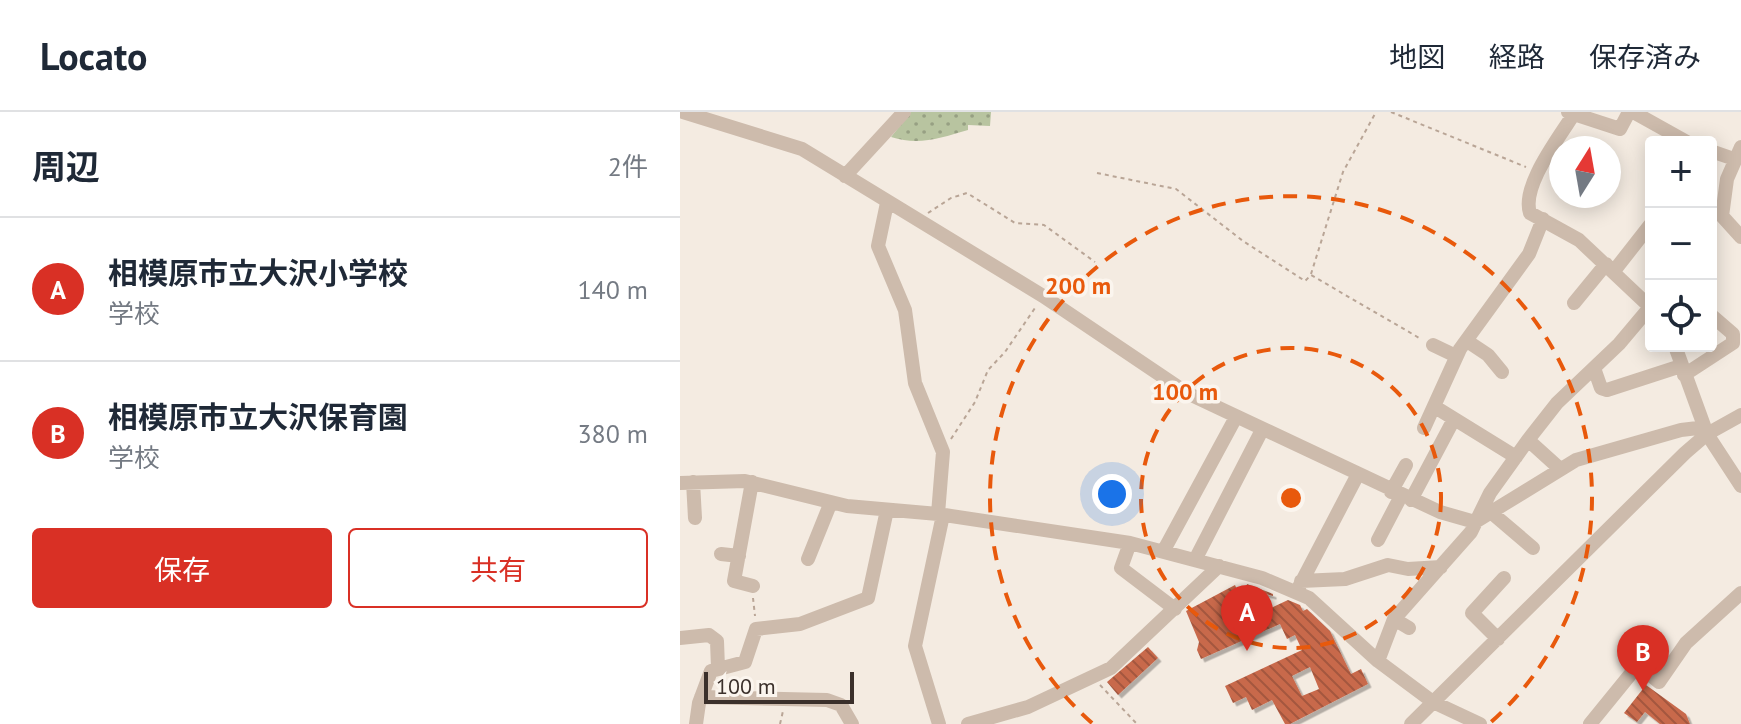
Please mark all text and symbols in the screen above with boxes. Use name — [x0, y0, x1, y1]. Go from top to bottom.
text: Locato — [40, 31, 147, 80]
text: 地図 — [1389, 38, 1445, 75]
text: 経路 — [1489, 38, 1545, 75]
text: 保存済み — [1589, 38, 1701, 75]
north arrow — [1549, 136, 1621, 208]
map controls — [1645, 136, 1717, 352]
button: + — [1645, 136, 1717, 208]
text: 周辺 — [32, 144, 100, 188]
text: 2件 — [608, 150, 648, 183]
button: − — [1645, 208, 1717, 280]
text: 相模原市立大沢小学校 — [108, 253, 408, 292]
text: 200 m — [1045, 270, 1111, 301]
text: A — [50, 273, 66, 306]
text: 140 m — [577, 273, 648, 306]
button: locate — [1645, 280, 1717, 352]
text: 学校 — [108, 297, 160, 330]
text: 100 m — [1152, 376, 1218, 407]
text: 相模原市立大沢保育園 — [108, 397, 408, 436]
text: B — [50, 417, 66, 450]
text: 380 m — [577, 417, 648, 450]
text: 学校 — [108, 441, 160, 474]
your location — [1092, 474, 1132, 514]
centre of rings — [1277, 484, 1305, 512]
button: 保存 — [32, 528, 332, 608]
button: 共有 — [348, 528, 648, 608]
pin: A — [1221, 585, 1273, 651]
pin: B — [1617, 625, 1669, 691]
scale bar — [704, 668, 854, 704]
text: 100 m — [716, 672, 776, 700]

